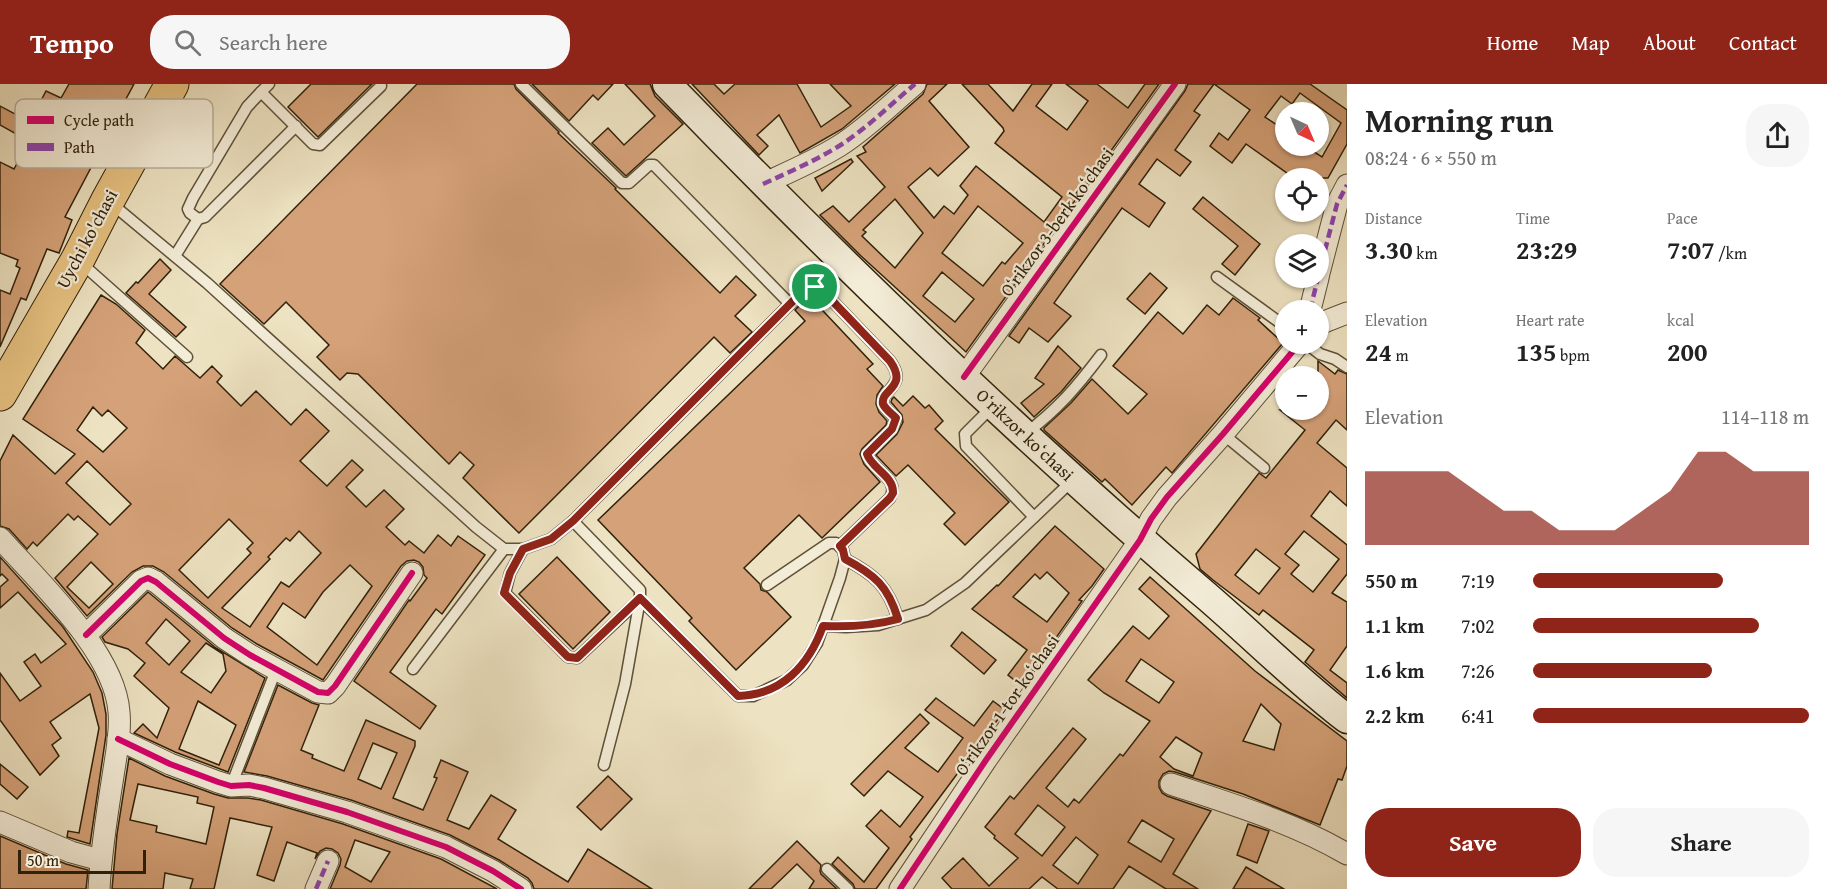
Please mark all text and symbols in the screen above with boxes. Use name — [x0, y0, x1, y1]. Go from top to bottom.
search box — [150, 15, 570, 69]
text: Tempo — [30, 22, 114, 63]
icon: search — [171, 26, 204, 59]
text: Search here — [219, 26, 328, 58]
text: Home — [1487, 27, 1538, 58]
text: Map — [1571, 27, 1610, 58]
text: About — [1643, 27, 1696, 58]
text: Contact — [1729, 27, 1797, 58]
text: Morning run — [1365, 96, 1554, 144]
legend — [15, 99, 213, 168]
north arrow — [1275, 102, 1329, 156]
map controls — [1275, 102, 1329, 420]
button: share — [1746, 104, 1809, 167]
text: Cycle path — [64, 108, 134, 132]
text: Path — [64, 135, 95, 159]
street label: Oʻrikzor 3-berk koʻchasi — [993, 142, 1120, 302]
text: 08:24 · 6 × 550 m — [1365, 143, 1497, 172]
button: locate — [1275, 168, 1329, 222]
street label: Uychi ko'chasi — [49, 184, 124, 293]
text: Distance — [1365, 206, 1422, 230]
text: Time — [1516, 206, 1550, 230]
text: Pace — [1667, 206, 1698, 230]
text: 3.30 — [1365, 230, 1413, 269]
text: 23:29 — [1516, 230, 1577, 269]
text: 7:07 — [1667, 230, 1715, 269]
button: layers — [1275, 234, 1329, 288]
text: km — [1413, 241, 1437, 265]
text: /km — [1715, 241, 1747, 265]
pin — [789, 261, 840, 312]
icon: arrive — [798, 270, 831, 303]
button: + — [1275, 300, 1329, 354]
text: Elevation — [1365, 308, 1428, 332]
text: Heart rate — [1516, 308, 1585, 332]
text: kcal — [1667, 308, 1694, 332]
text: 24 — [1365, 332, 1392, 371]
text: 135 — [1516, 332, 1556, 371]
text: 200 — [1667, 332, 1707, 371]
text: m — [1392, 343, 1409, 367]
text: bpm — [1556, 343, 1590, 367]
button: − — [1275, 366, 1329, 420]
street label: Oʻrikzor koʻchasi — [970, 382, 1080, 487]
text: Elevation — [1365, 402, 1443, 431]
text: 114–118 m — [1721, 402, 1809, 431]
text: 550 m — [1365, 566, 1418, 595]
text: 7:19 — [1461, 566, 1495, 595]
text: 1.1 km — [1365, 611, 1424, 640]
text: 7:02 — [1461, 611, 1495, 640]
street label: Oʻrikzor 1-tor koʻchasi — [948, 628, 1066, 781]
text: 1.6 km — [1365, 656, 1424, 685]
text: 7:26 — [1461, 656, 1495, 685]
text: 2.2 km — [1365, 701, 1424, 730]
text: 6:41 — [1461, 701, 1495, 730]
button: Save — [1365, 808, 1581, 877]
button: Share — [1593, 808, 1809, 877]
scale bar — [18, 847, 146, 874]
text: 50 m — [27, 848, 59, 872]

